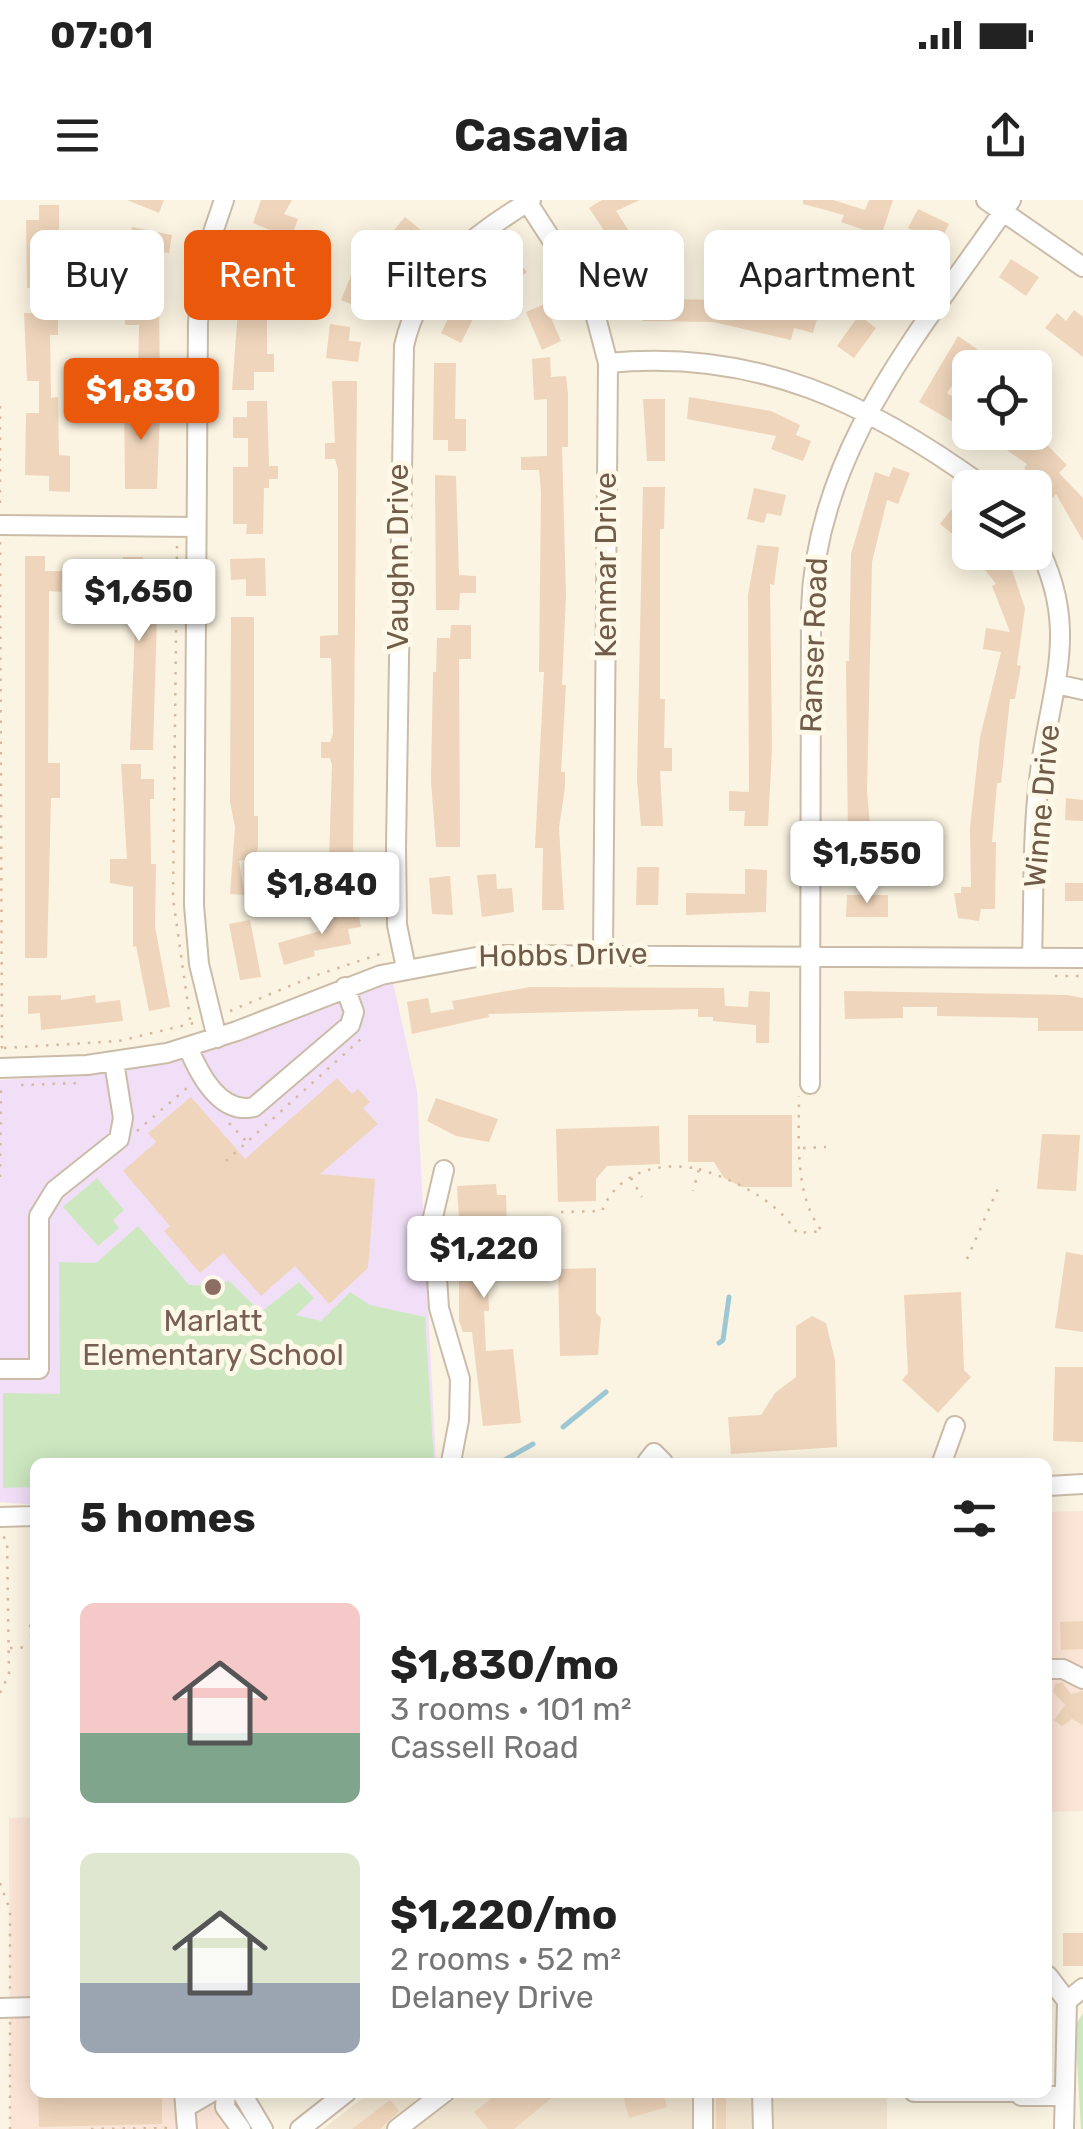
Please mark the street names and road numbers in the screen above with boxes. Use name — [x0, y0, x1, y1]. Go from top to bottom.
street label: Vaughn Drive — [380, 464, 416, 650]
street label: Kenmar Drive — [588, 472, 624, 658]
street label: Ranser Road — [793, 557, 835, 733]
street label: Winne Drive — [1017, 723, 1067, 889]
street label: Hobbs Drive — [478, 936, 648, 974]

